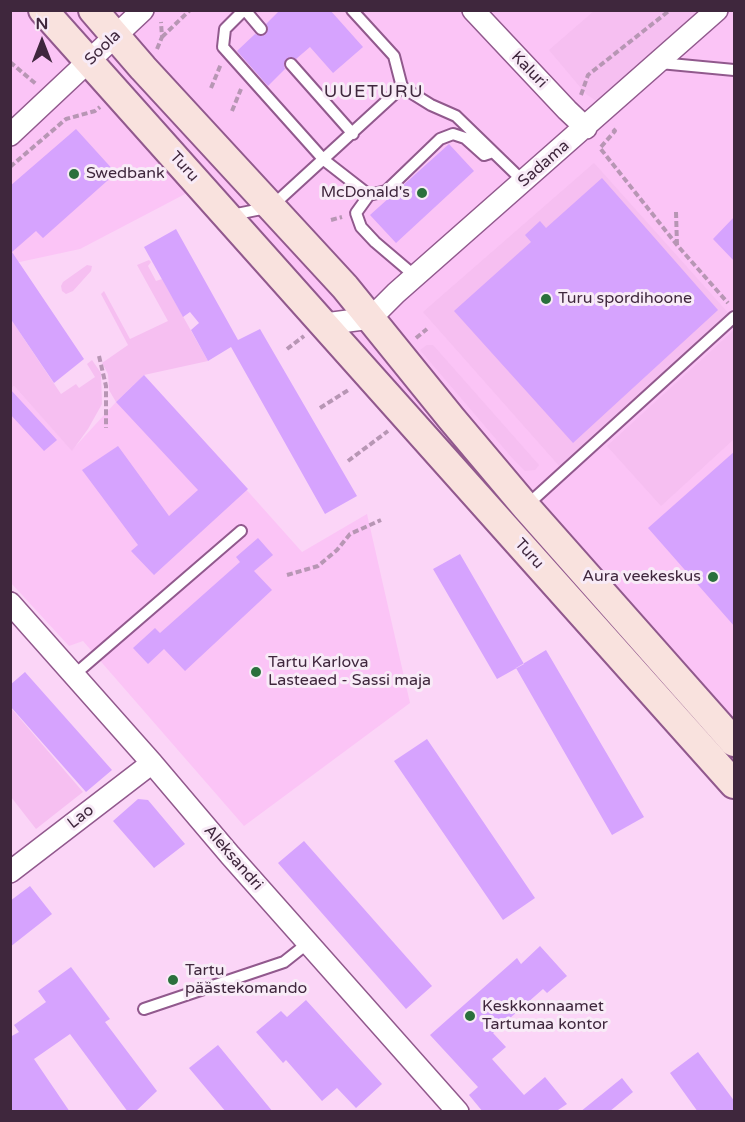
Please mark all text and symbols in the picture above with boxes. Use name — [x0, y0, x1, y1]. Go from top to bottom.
north arrow — [12, 12, 72, 72]
text: N — [36, 14, 48, 34]
street label: Soola — [81, 26, 125, 70]
street label: Kaluri — [507, 48, 551, 92]
district label: UUETURU — [324, 81, 424, 103]
street label: Sadama — [514, 137, 574, 191]
street label: Turu — [165, 148, 203, 186]
place label: Swedbank — [86, 164, 165, 184]
marker: Swedbank — [67, 167, 81, 181]
place label: McDonald's — [321, 183, 410, 203]
marker: McDonald's — [415, 186, 429, 200]
place label: Turu spordihoone — [558, 289, 692, 309]
marker: Turu spordihoone — [539, 292, 553, 306]
street label: Turu — [510, 535, 548, 573]
place label: Aura veekeskus — [582, 567, 701, 587]
marker: Aura veekeskus — [706, 570, 720, 584]
place label: Tartu Karlova Lasteaed - Sassi maja — [268, 653, 431, 691]
marker: Tartu Karlova Lasteaed - Sassi maja — [249, 665, 263, 679]
street label: Lao — [64, 801, 98, 833]
street label: Aleksandri — [199, 821, 267, 895]
place label: Tartu päästekomando — [185, 961, 307, 999]
marker: Tartu päästekomando — [166, 973, 180, 987]
place label: Keskkonnaamet Tartumaa kontor — [482, 997, 608, 1035]
marker: Keskkonnaamet Tartumaa kontor — [463, 1009, 477, 1023]

